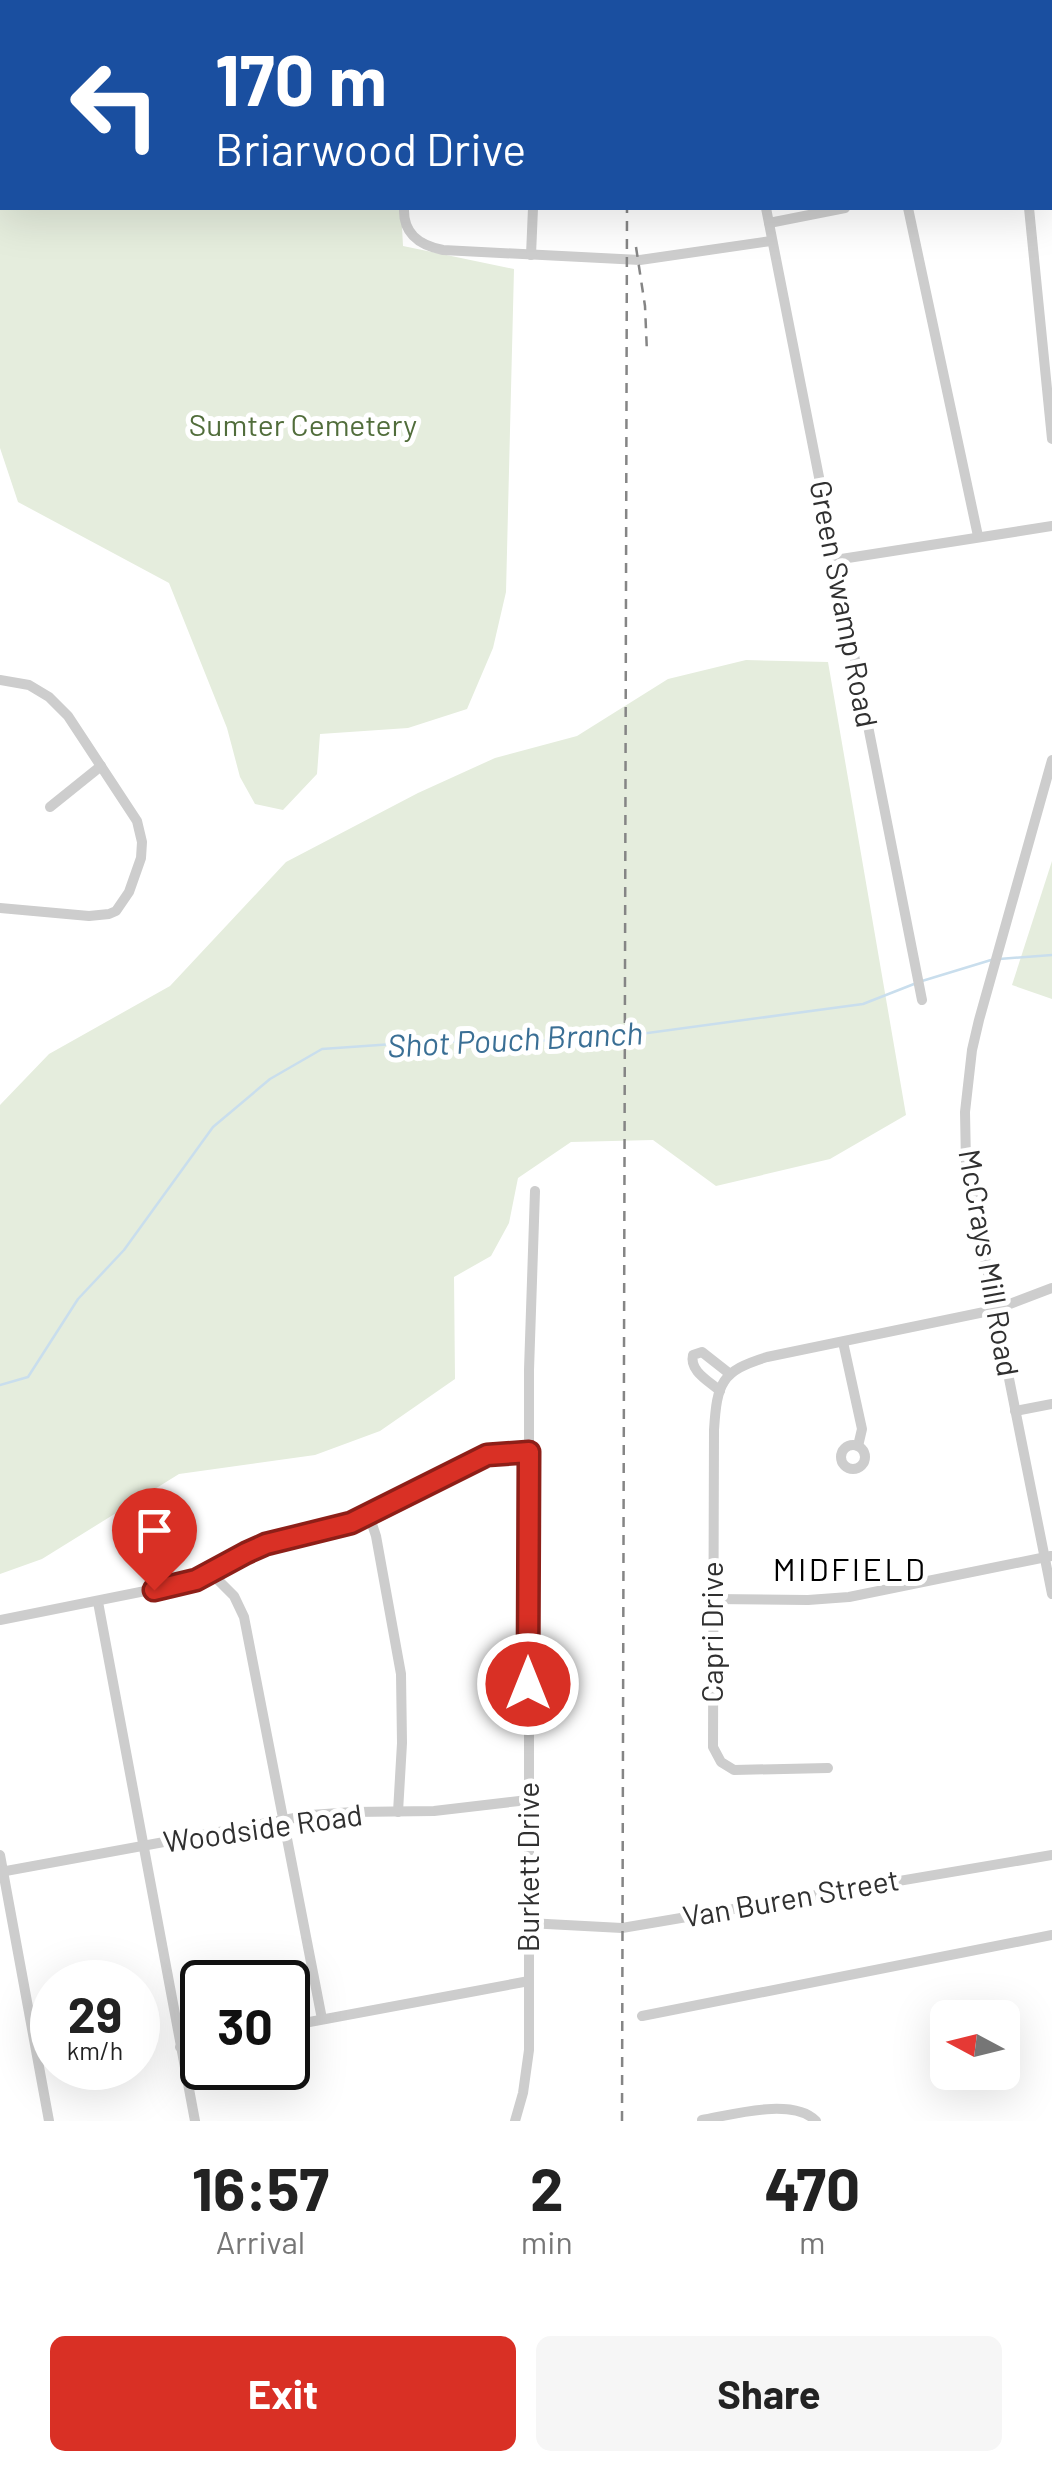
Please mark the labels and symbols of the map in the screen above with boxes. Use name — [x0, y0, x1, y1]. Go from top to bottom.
park label: Sumter Cemetery — [189, 406, 417, 442]
street label: Green Swamp Road — [803, 477, 887, 730]
water label: Shot Pouch Branch — [386, 1012, 644, 1064]
street label: McCrays Mill Road — [952, 1146, 1028, 1379]
pin — [112, 1488, 197, 1591]
district label: MIDFIELD — [773, 1549, 927, 1587]
street label: Capri Drive — [693, 1561, 729, 1703]
position arrow — [476, 1632, 580, 1736]
street label: Burkett Drive — [509, 1782, 545, 1952]
street label: Woodside Road — [161, 1795, 365, 1859]
street label: Van Buren Street — [680, 1860, 902, 1934]
speed limit sign: 30 — [180, 1960, 310, 2090]
north arrow — [930, 2000, 1020, 2090]

